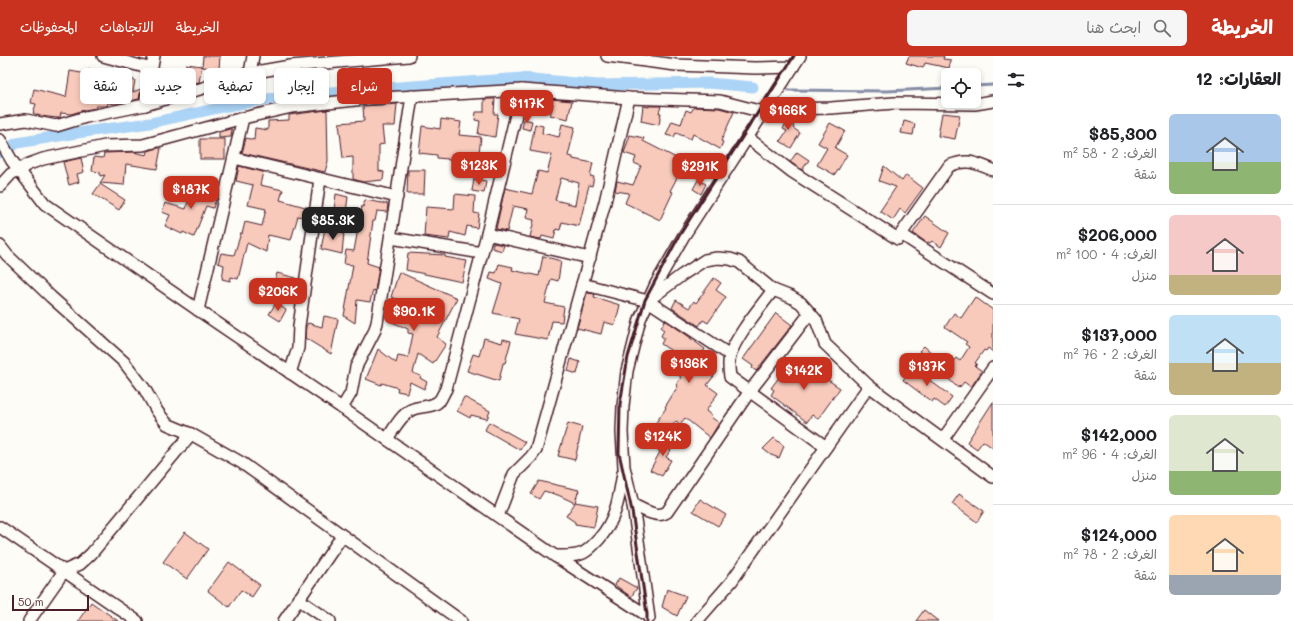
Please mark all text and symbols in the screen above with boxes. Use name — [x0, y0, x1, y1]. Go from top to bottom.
search box — [907, 10, 1187, 46]
text: الخريطة — [1211, 14, 1273, 39]
text: المحفوظات — [20, 17, 78, 36]
text: الاتجاهات — [100, 17, 154, 36]
text: الخريطة — [176, 17, 219, 36]
text: ابحث هنا — [1086, 17, 1141, 37]
icon: search — [1151, 17, 1173, 39]
text: العقارات: 12 — [1195, 67, 1281, 89]
chip: شقة — [80, 68, 132, 104]
chip: جديد — [140, 68, 196, 104]
chip: تصفية — [204, 68, 266, 104]
chip: إيجار — [274, 68, 329, 104]
chip: شراء — [337, 68, 392, 104]
map controls — [941, 68, 981, 108]
button: locate — [941, 68, 981, 108]
icon: filters — [1005, 69, 1027, 91]
pin: $117K — [499, 90, 555, 124]
text: $117K — [509, 94, 545, 111]
pin: $166K — [760, 97, 816, 131]
text: $166K — [769, 101, 807, 118]
text: $85,300 — [1089, 122, 1157, 144]
icon: home — [1201, 130, 1249, 178]
text: الغرف: 2 · 58 m² — [1063, 144, 1157, 161]
pin: $123K — [451, 152, 507, 186]
pin: $291K — [672, 153, 728, 187]
text: $123K — [460, 156, 498, 173]
text: $291K — [681, 157, 719, 174]
text: شقة — [1134, 165, 1157, 182]
pin: $187K — [163, 176, 219, 210]
text: $187K — [172, 180, 210, 197]
pin: $85.3K — [300, 207, 366, 241]
text: $85.3K — [311, 211, 355, 228]
text: $206,000 — [1078, 223, 1157, 245]
icon: home — [1201, 231, 1249, 279]
text: الغرف: 4 · 100 m² — [1056, 245, 1157, 262]
text: منزل — [1131, 266, 1157, 283]
pin: $206K — [250, 278, 306, 312]
text: $206K — [258, 282, 298, 299]
pin: $90.1K — [381, 298, 447, 332]
text: $90.1K — [393, 302, 435, 319]
text: $137,000 — [1081, 323, 1157, 345]
icon: home — [1201, 331, 1249, 379]
text: الغرف: 2 · 76 m² — [1063, 345, 1157, 362]
pin: $136K — [661, 350, 717, 384]
pin: $137K — [899, 353, 955, 387]
text: $136K — [670, 354, 708, 371]
pin: $142K — [776, 357, 832, 391]
text: $137K — [908, 357, 946, 374]
text: $142K — [785, 361, 823, 378]
text: شقة — [1134, 366, 1157, 383]
pin: $124K — [635, 423, 691, 457]
text: $142,000 — [1081, 423, 1157, 445]
text: $124K — [644, 427, 682, 444]
icon: home — [1201, 431, 1249, 479]
text: الغرف: 4 · 96 m² — [1062, 445, 1157, 462]
text: منزل — [1131, 466, 1157, 483]
text: $124,000 — [1081, 523, 1157, 545]
icon: home — [1201, 531, 1249, 579]
text: الغرف: 2 · 78 m² — [1063, 545, 1157, 562]
text: شقة — [1134, 566, 1157, 583]
scale bar — [12, 593, 89, 612]
text: 50 m — [18, 594, 44, 609]

